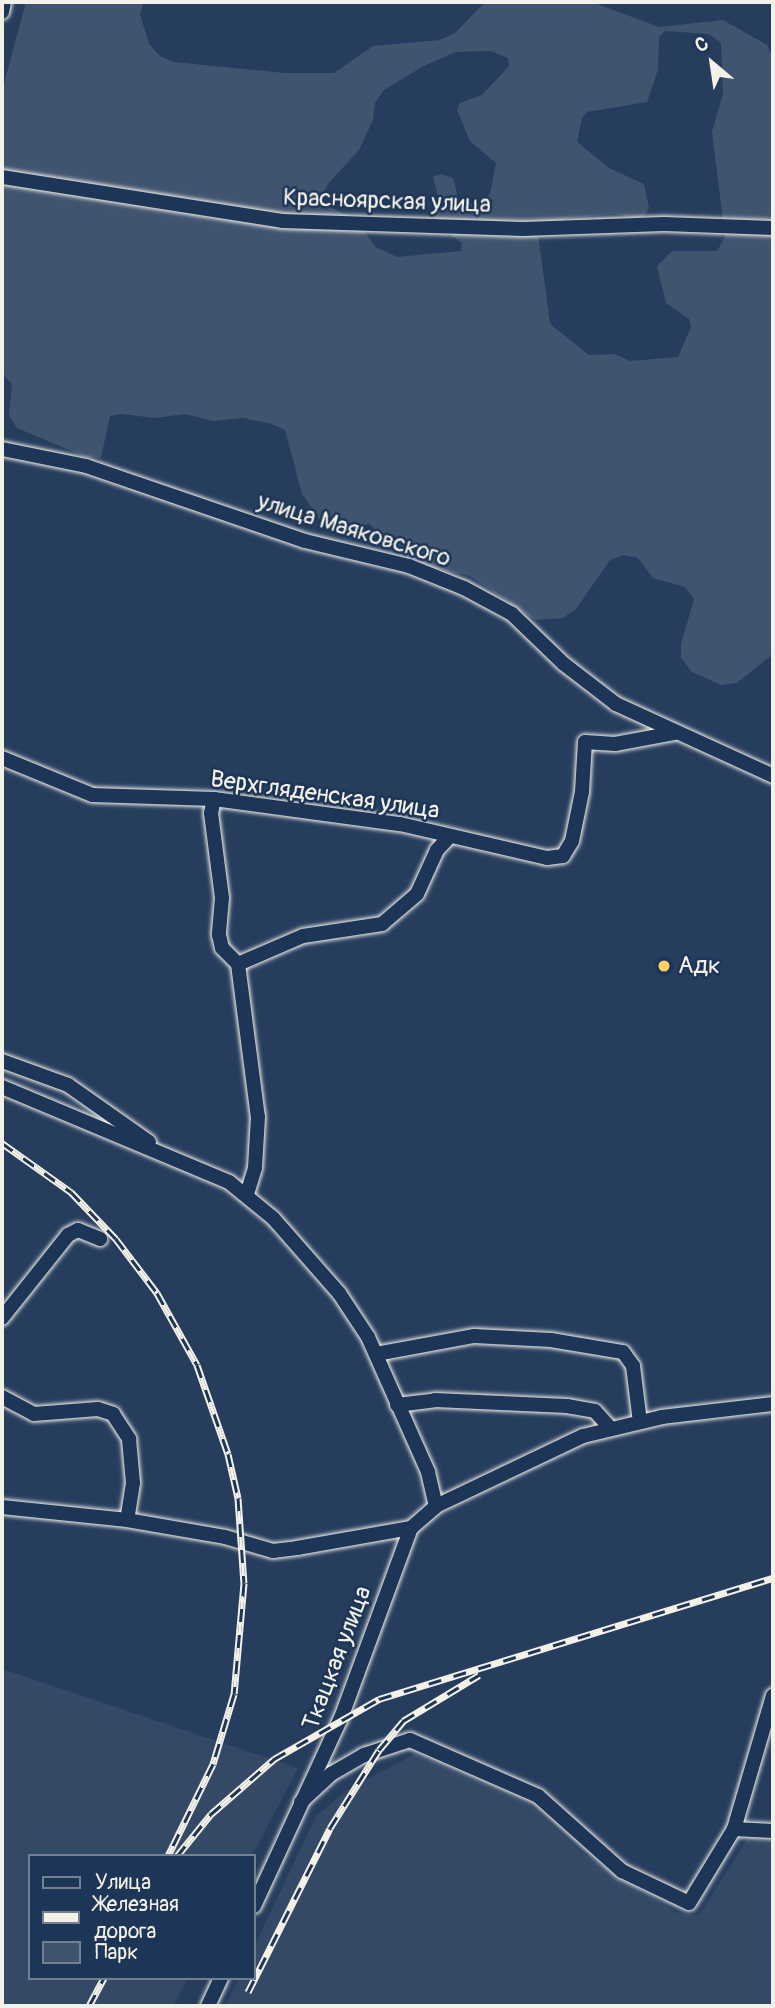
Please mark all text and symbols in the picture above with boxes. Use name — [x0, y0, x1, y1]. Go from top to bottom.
north arrow — [677, 28, 747, 98]
text: С — [691, 31, 713, 58]
street label: Красноярская улица — [283, 183, 491, 219]
street label: улица Маяковского — [254, 487, 454, 573]
street label: Верхгляденская улица — [209, 765, 441, 825]
place label: Адк — [678, 952, 720, 980]
marker: Адк — [656, 958, 672, 974]
street label: Ткацкая улица — [296, 1582, 378, 1734]
legend — [28, 1854, 256, 1980]
text: Улица — [95, 1869, 151, 1896]
text: Железная дорога — [94, 1891, 179, 1945]
text: Парк — [95, 1939, 138, 1966]

